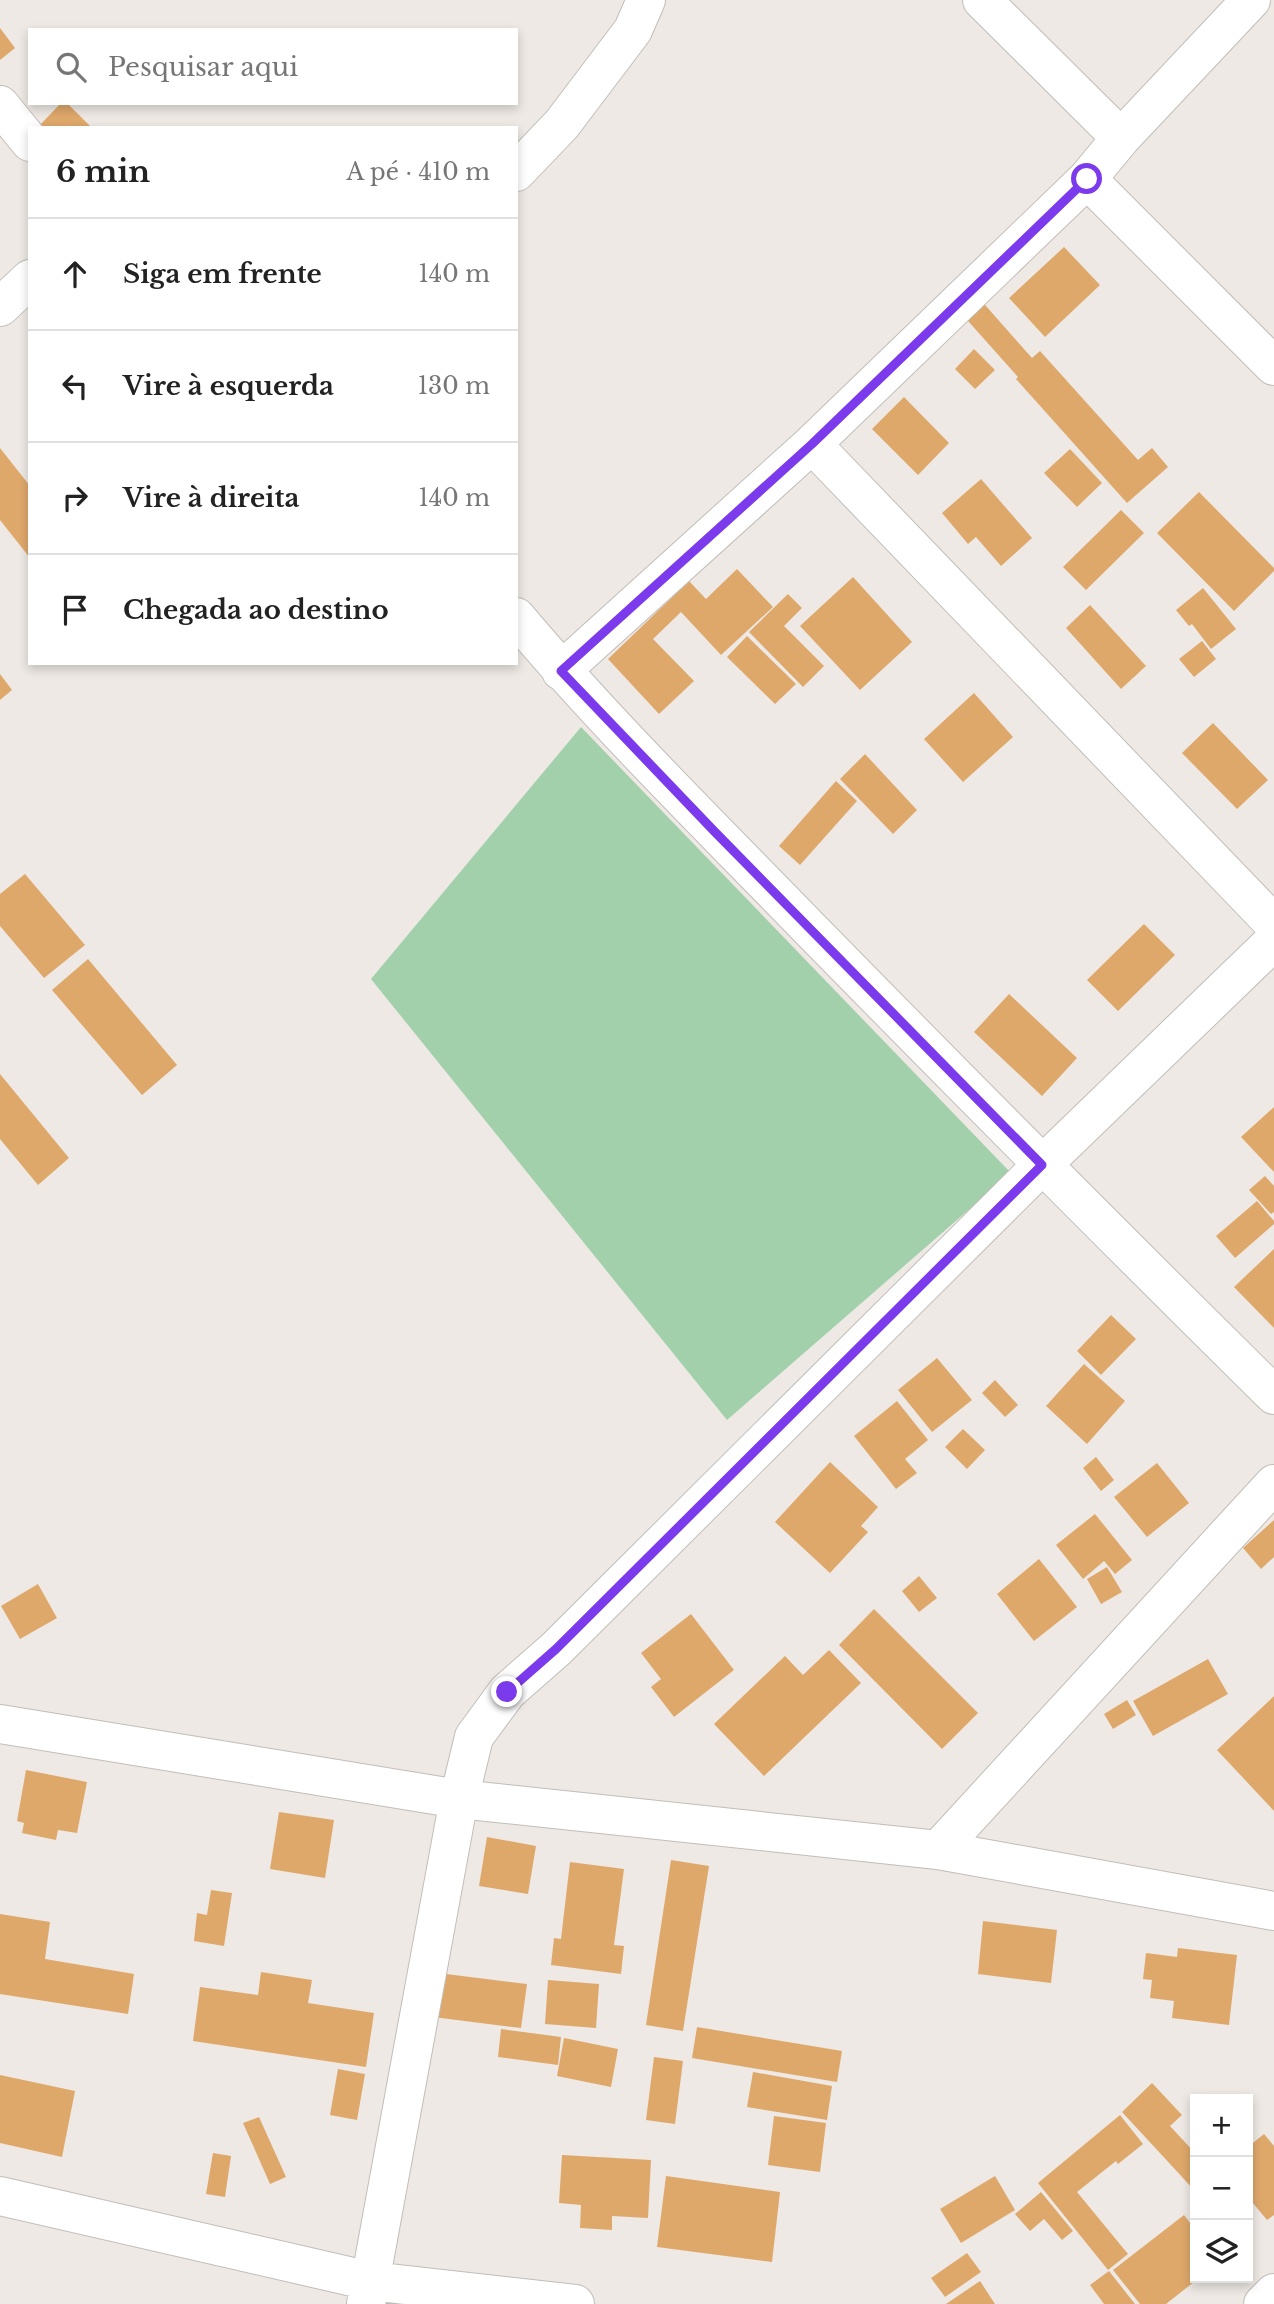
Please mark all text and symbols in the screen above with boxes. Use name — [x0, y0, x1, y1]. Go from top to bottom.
search box — [28, 28, 518, 105]
icon: search — [52, 48, 90, 86]
text: Pesquisar aqui — [108, 51, 298, 83]
text: 6 min — [56, 153, 150, 190]
text: A pé · 410 m — [347, 158, 490, 186]
route start — [1071, 163, 1102, 194]
icon: ahead — [56, 255, 94, 293]
text: Siga em frente — [123, 258, 322, 290]
text: 140 m — [419, 260, 490, 288]
icon: left — [56, 367, 94, 405]
text: Vire à esquerda — [123, 370, 334, 402]
text: 130 m — [418, 372, 490, 400]
icon: right — [56, 479, 94, 517]
text: Vire à direita — [123, 482, 299, 514]
text: 140 m — [419, 484, 490, 512]
icon: arrive — [56, 591, 94, 629]
text: Chegada ao destino — [123, 594, 389, 626]
route end — [491, 1676, 522, 1707]
map controls — [1190, 2094, 1253, 2283]
button: + — [1190, 2094, 1253, 2157]
button: − — [1190, 2157, 1253, 2220]
button: layers — [1190, 2220, 1253, 2283]

